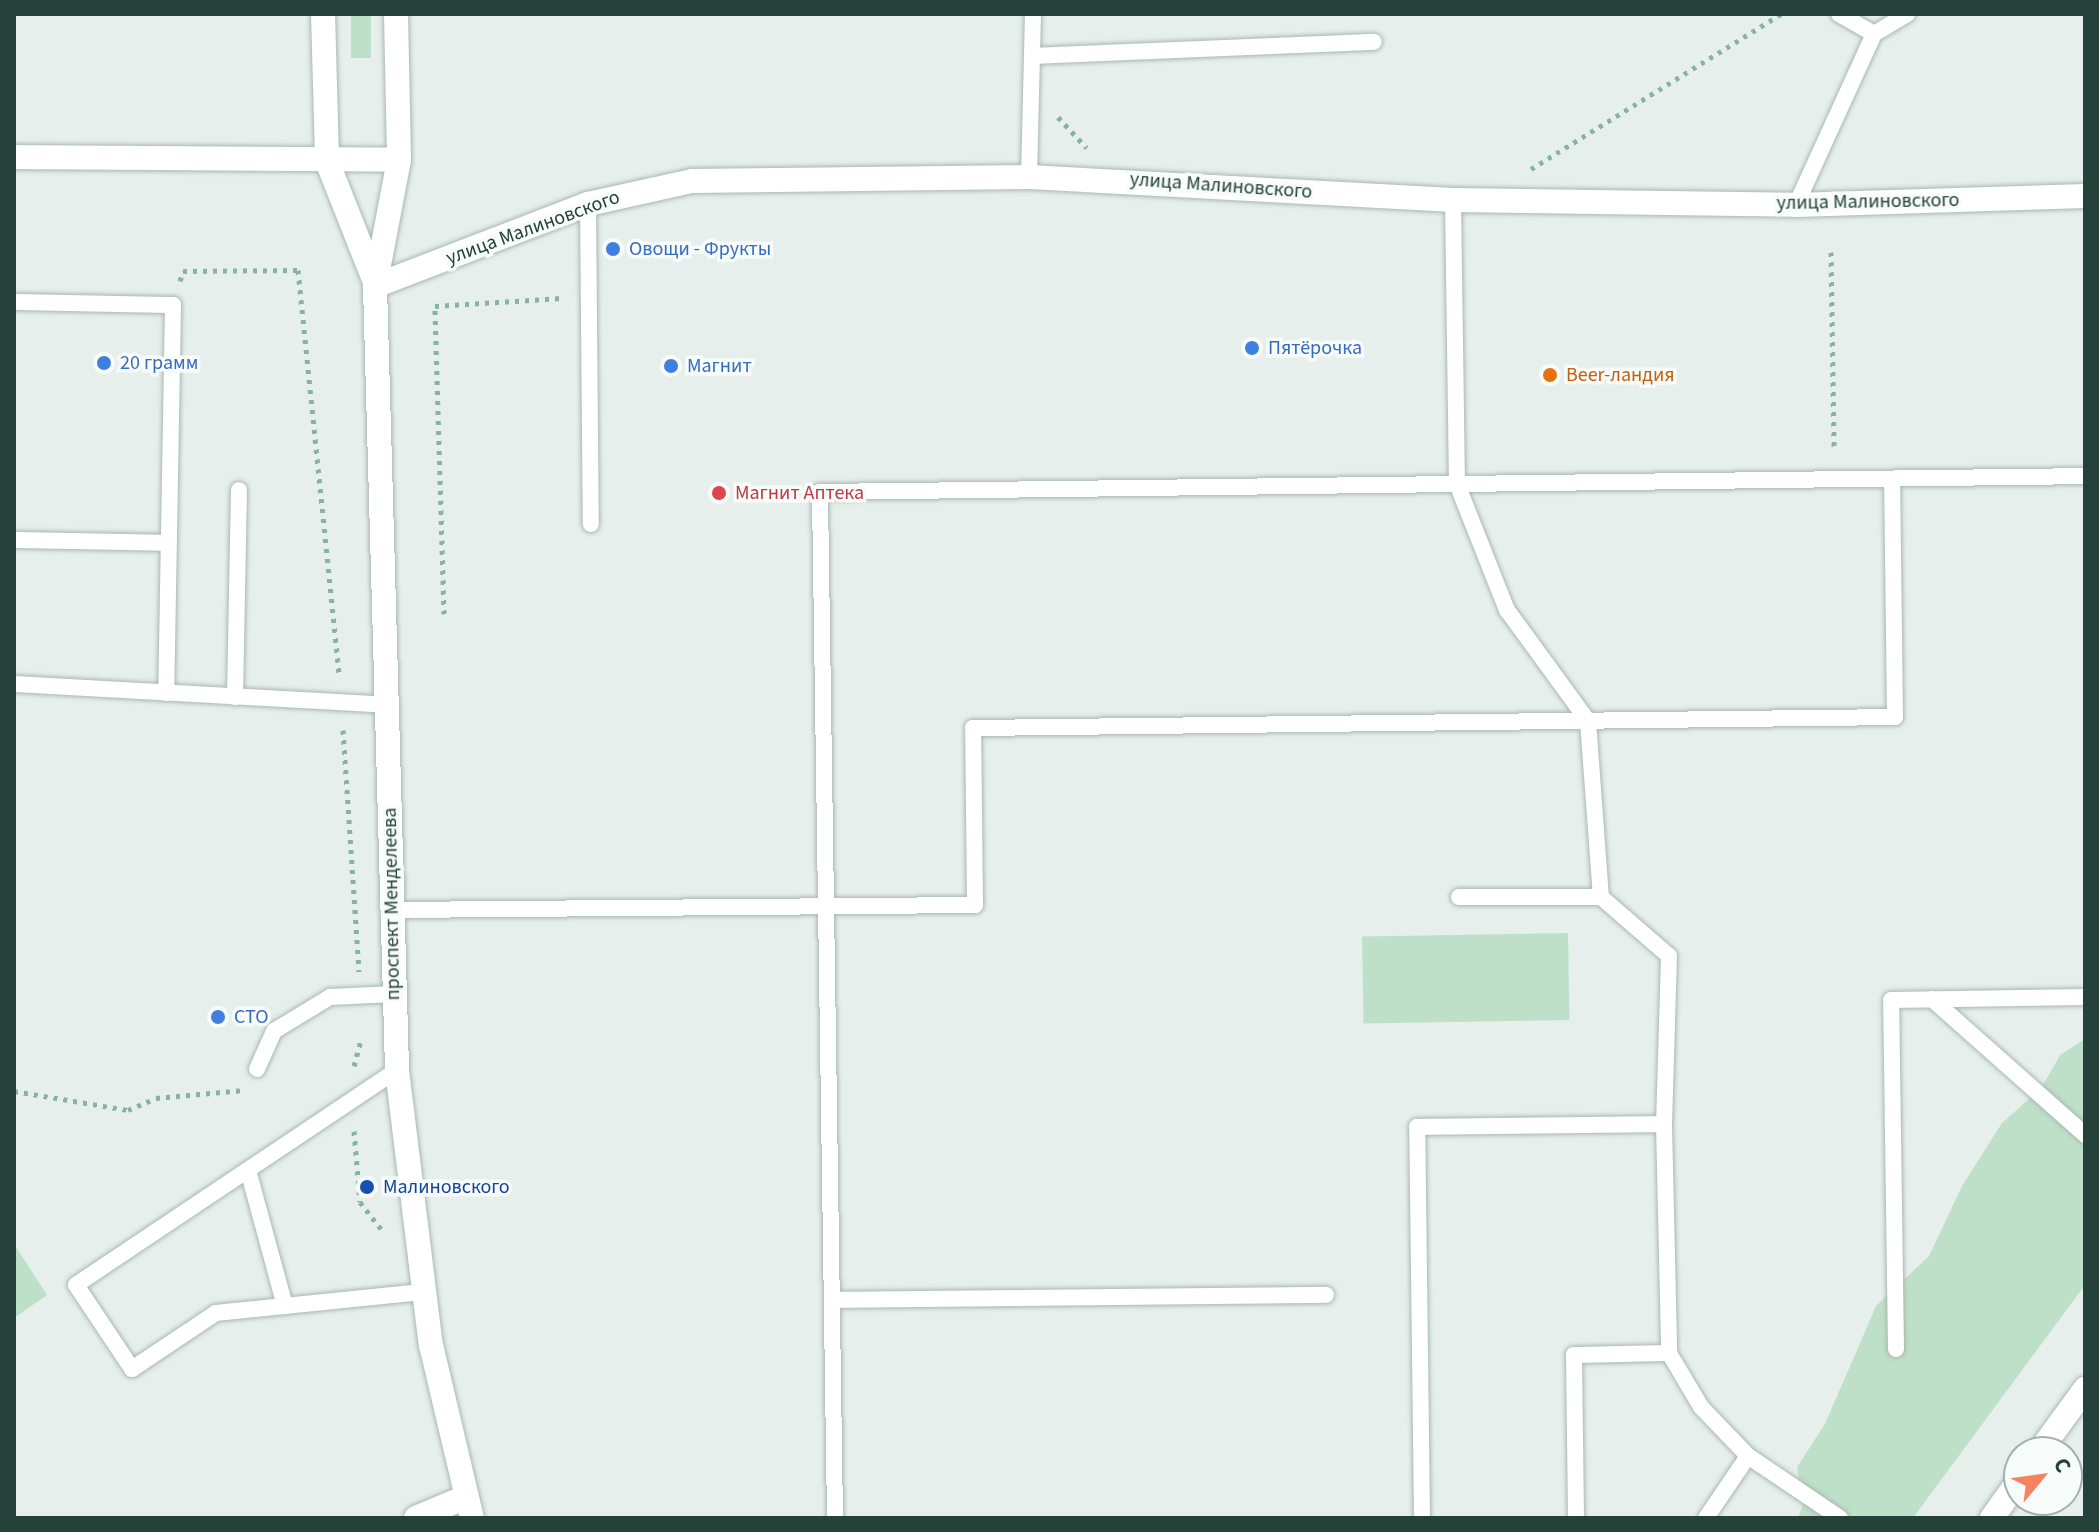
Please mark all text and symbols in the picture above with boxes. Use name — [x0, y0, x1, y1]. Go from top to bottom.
street label: улица Малиновского — [1129, 168, 1313, 204]
street label: улица Малиновского — [443, 185, 623, 271]
street label: улица Малиновского — [1776, 188, 1960, 216]
place label: Овощи - Фрукты — [629, 237, 771, 261]
marker: Овощи - Фрукты — [604, 240, 622, 258]
place label: Пятёрочка — [1268, 336, 1362, 360]
marker: Пятёрочка — [1243, 339, 1261, 357]
place label: 20 грамм — [120, 351, 198, 375]
marker: 20 грамм — [95, 354, 113, 372]
place label: Магнит — [687, 354, 752, 378]
marker: Магнит — [662, 357, 680, 375]
place label: Beer-ландия — [1566, 363, 1674, 387]
marker: Beer-ландия — [1541, 366, 1559, 384]
place label: Магнит Аптека — [735, 481, 864, 505]
marker: Магнит Аптека — [710, 484, 728, 502]
street label: проспект Менделеева — [378, 807, 406, 1001]
place label: СТО — [234, 1005, 269, 1029]
marker: СТО — [209, 1008, 227, 1026]
place label: Малиновского — [383, 1175, 509, 1199]
marker: Малиновского — [358, 1178, 376, 1196]
north arrow — [2003, 1436, 2083, 1516]
text: С — [2045, 1452, 2079, 1479]

